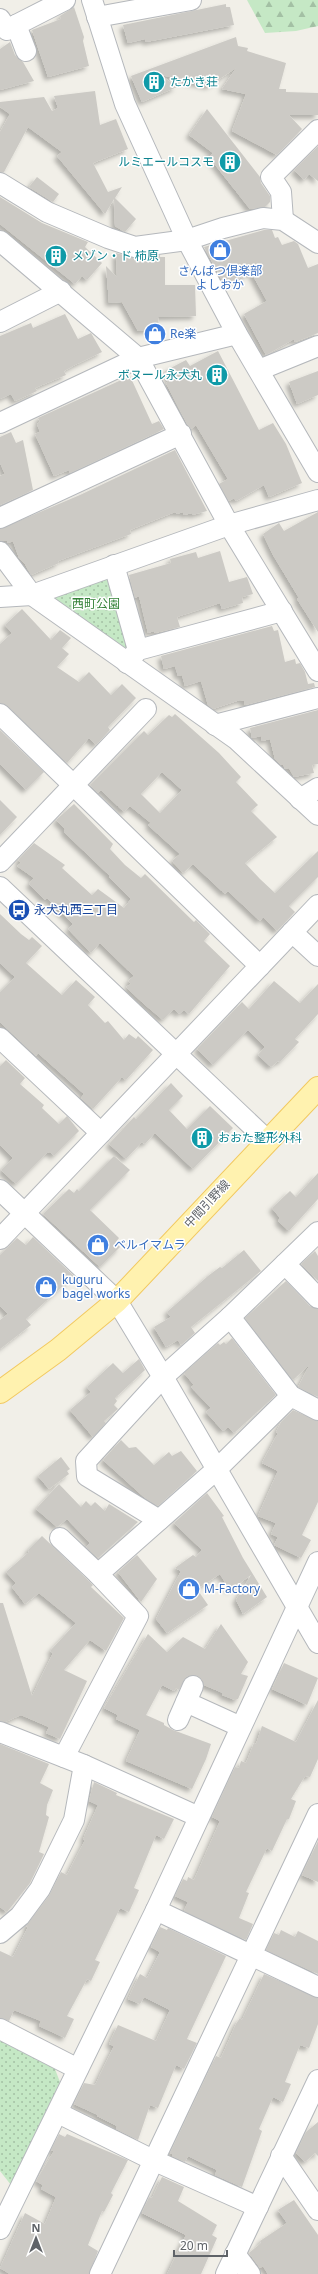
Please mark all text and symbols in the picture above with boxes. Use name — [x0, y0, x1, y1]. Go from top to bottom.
building icon: たかき荘 — [141, 69, 167, 95]
place label: たかき荘 — [170, 73, 218, 90]
building icon: ルミエールコスモ — [217, 149, 243, 175]
place label: ルミエールコスモ — [118, 153, 214, 170]
shop icon: さんぱつ倶楽部 よしおか — [207, 237, 233, 263]
building icon: メゾン・ド 柿原 — [43, 243, 69, 269]
place label: メゾン・ド 柿原 — [72, 247, 159, 264]
place label: さんぱつ倶楽部 よしおか — [178, 262, 262, 293]
shop icon: Re楽 — [142, 321, 168, 347]
place label: Re楽 — [170, 325, 196, 342]
building icon: ボヌール永犬丸 — [204, 362, 230, 388]
place label: ボヌール永犬丸 — [118, 366, 202, 383]
park label: 西町公園 — [72, 595, 120, 612]
bus stop icon: 永犬丸西三丁目 — [6, 897, 32, 923]
place label: 永犬丸西三丁目 — [34, 901, 118, 918]
building icon: おおた整形外科 — [189, 1125, 215, 1151]
place label: おおた整形外科 — [218, 1129, 302, 1146]
street label: 中間引野線 — [180, 1176, 233, 1231]
shop icon: ベルイマムラ — [85, 1232, 111, 1258]
place label: ベルイマムラ — [114, 1236, 185, 1253]
place label: kuguru bagel works — [62, 1271, 131, 1302]
shop icon: kuguru bagel works — [33, 1274, 59, 1300]
shop icon: M-Factory — [176, 1576, 202, 1602]
place label: M-Factory — [204, 1580, 261, 1597]
north arrow — [16, 2218, 56, 2258]
text: N — [32, 2220, 40, 2235]
scale bar — [174, 2232, 227, 2258]
text: 20 m — [180, 2237, 208, 2254]

